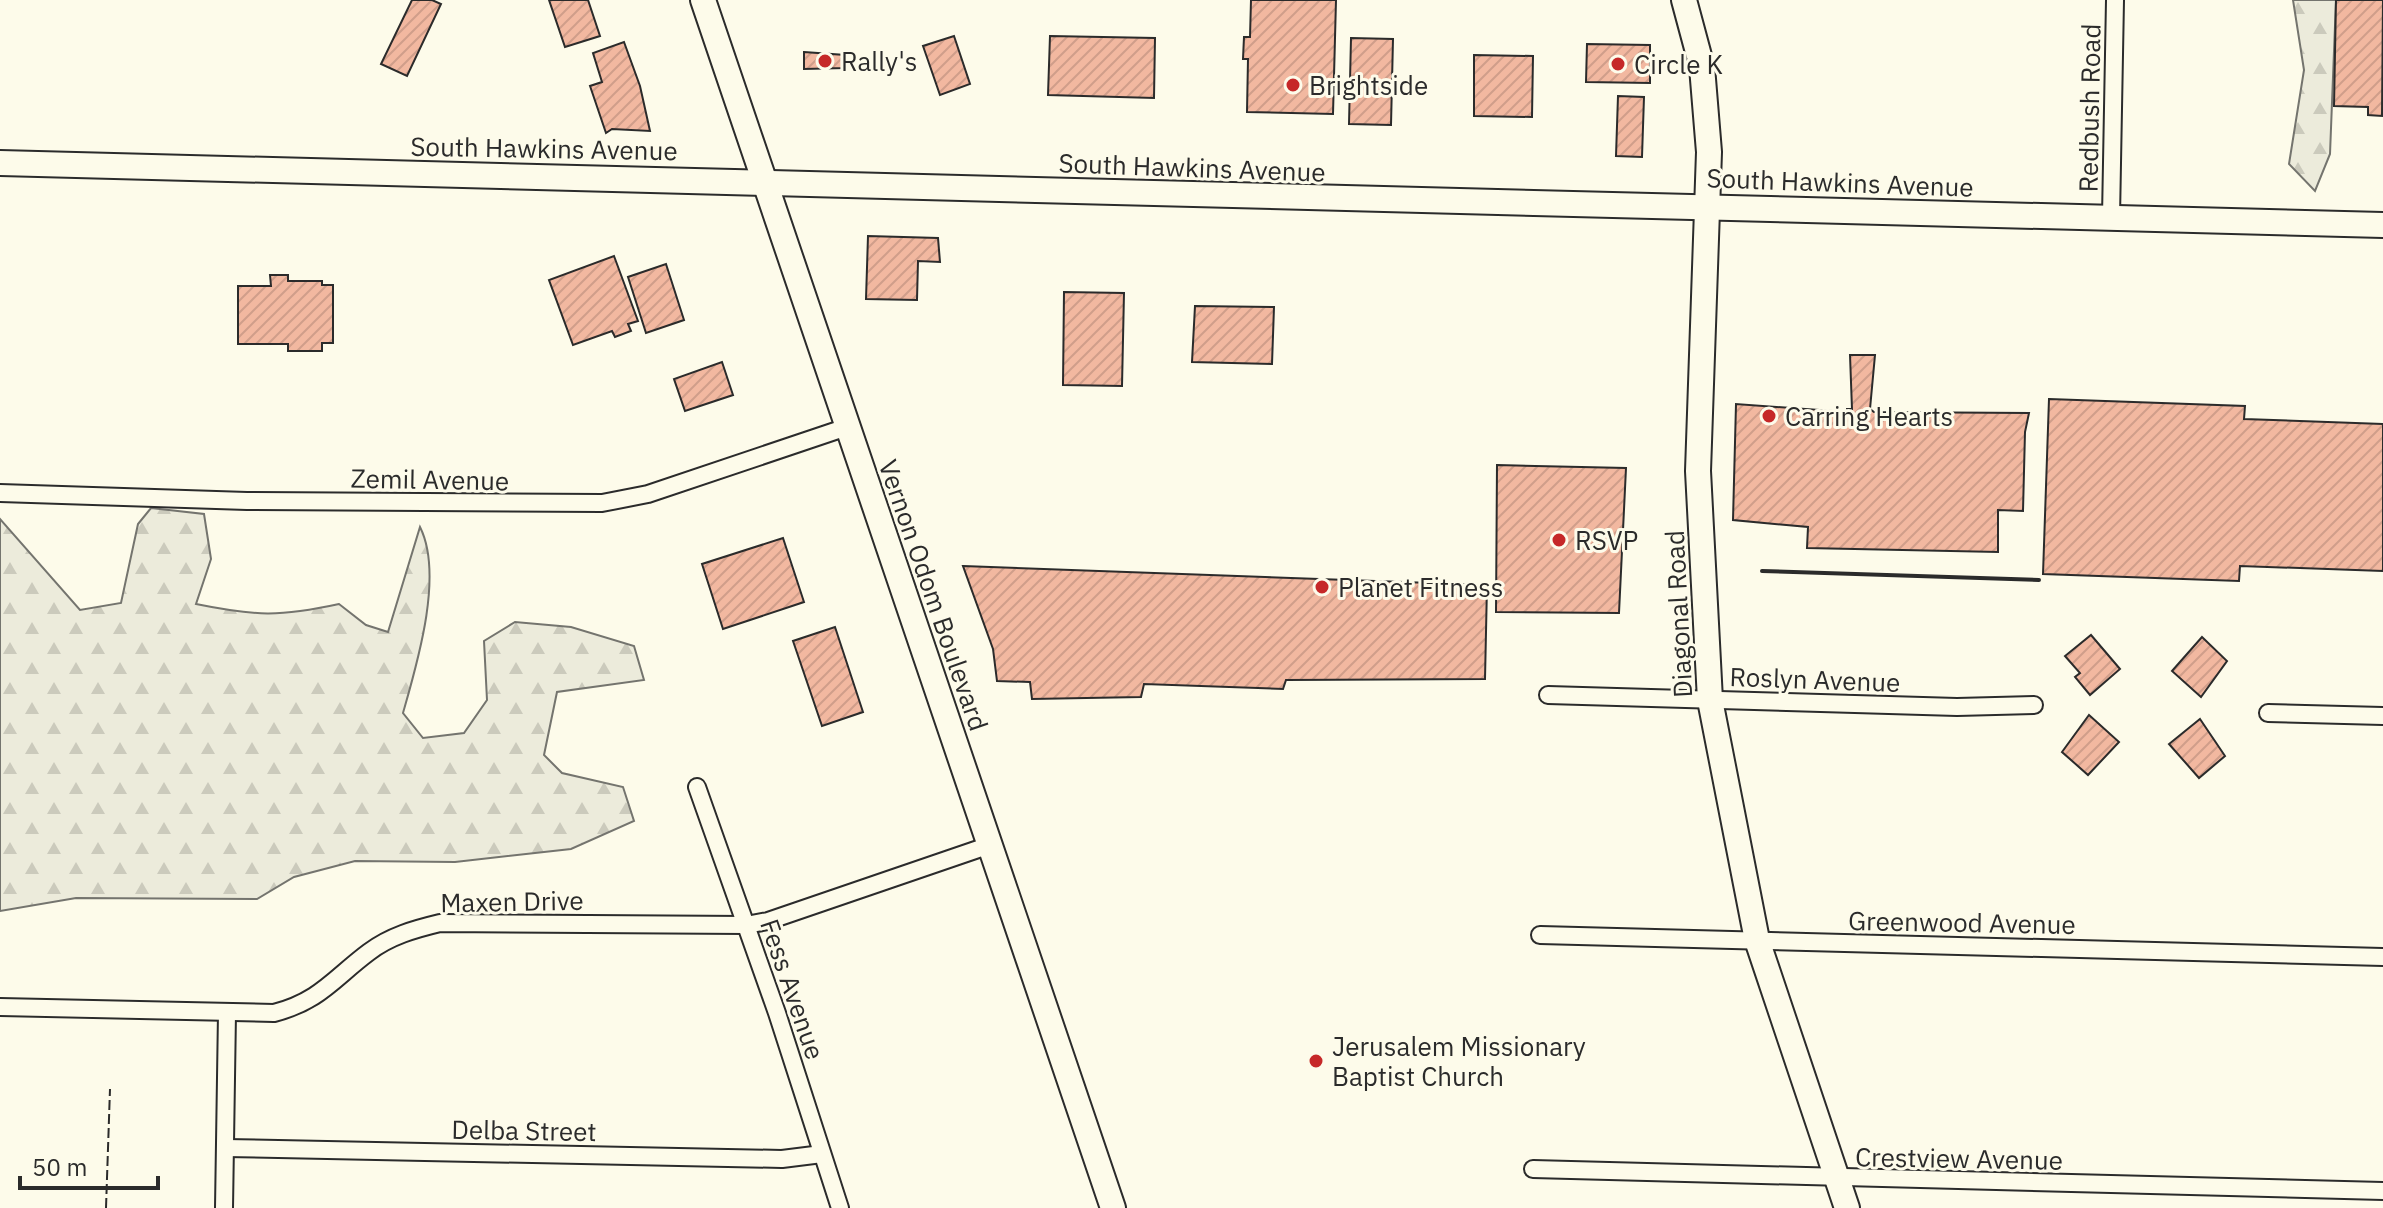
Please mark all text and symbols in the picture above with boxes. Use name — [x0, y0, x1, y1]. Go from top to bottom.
street label: Redbush Road — [2071, 23, 2107, 193]
place label: Rally's — [841, 44, 917, 78]
place label: Circle K — [1634, 47, 1723, 81]
marker: Rally's — [816, 52, 834, 70]
marker: Circle K — [1609, 55, 1627, 73]
place label: Brightside — [1309, 68, 1428, 102]
marker: Brightside — [1284, 76, 1302, 94]
street label: South Hawkins Avenue — [410, 129, 678, 167]
street label: South Hawkins Avenue — [1058, 145, 1326, 189]
street label: South Hawkins Avenue — [1706, 160, 1974, 204]
place label: Carring Hearts — [1785, 399, 1953, 433]
marker: Carring Hearts — [1760, 407, 1778, 425]
street label: Vernon Odom Boulevard — [872, 455, 996, 735]
street label: Zemil Avenue — [350, 461, 510, 497]
place label: RSVP — [1575, 523, 1638, 557]
street label: Diagonal Road — [1657, 529, 1699, 699]
marker: RSVP — [1550, 531, 1568, 549]
place label: Planet Fitness — [1338, 570, 1503, 604]
marker: Planet Fitness — [1313, 578, 1331, 596]
street label: Roslyn Avenue — [1729, 659, 1901, 699]
street label: Maxen Drive — [440, 883, 584, 919]
street label: Greenwood Avenue — [1848, 903, 2076, 941]
street label: Fess Avenue — [753, 914, 833, 1064]
place label: Jerusalem Missionary Baptist Church — [1332, 1029, 1586, 1093]
marker: Jerusalem Missionary Baptist Church — [1307, 1052, 1325, 1070]
street label: Delba Street — [451, 1112, 597, 1148]
street label: Crestview Avenue — [1855, 1139, 2063, 1177]
scale bar — [20, 1140, 158, 1190]
text: 50 m — [32, 1151, 87, 1183]

